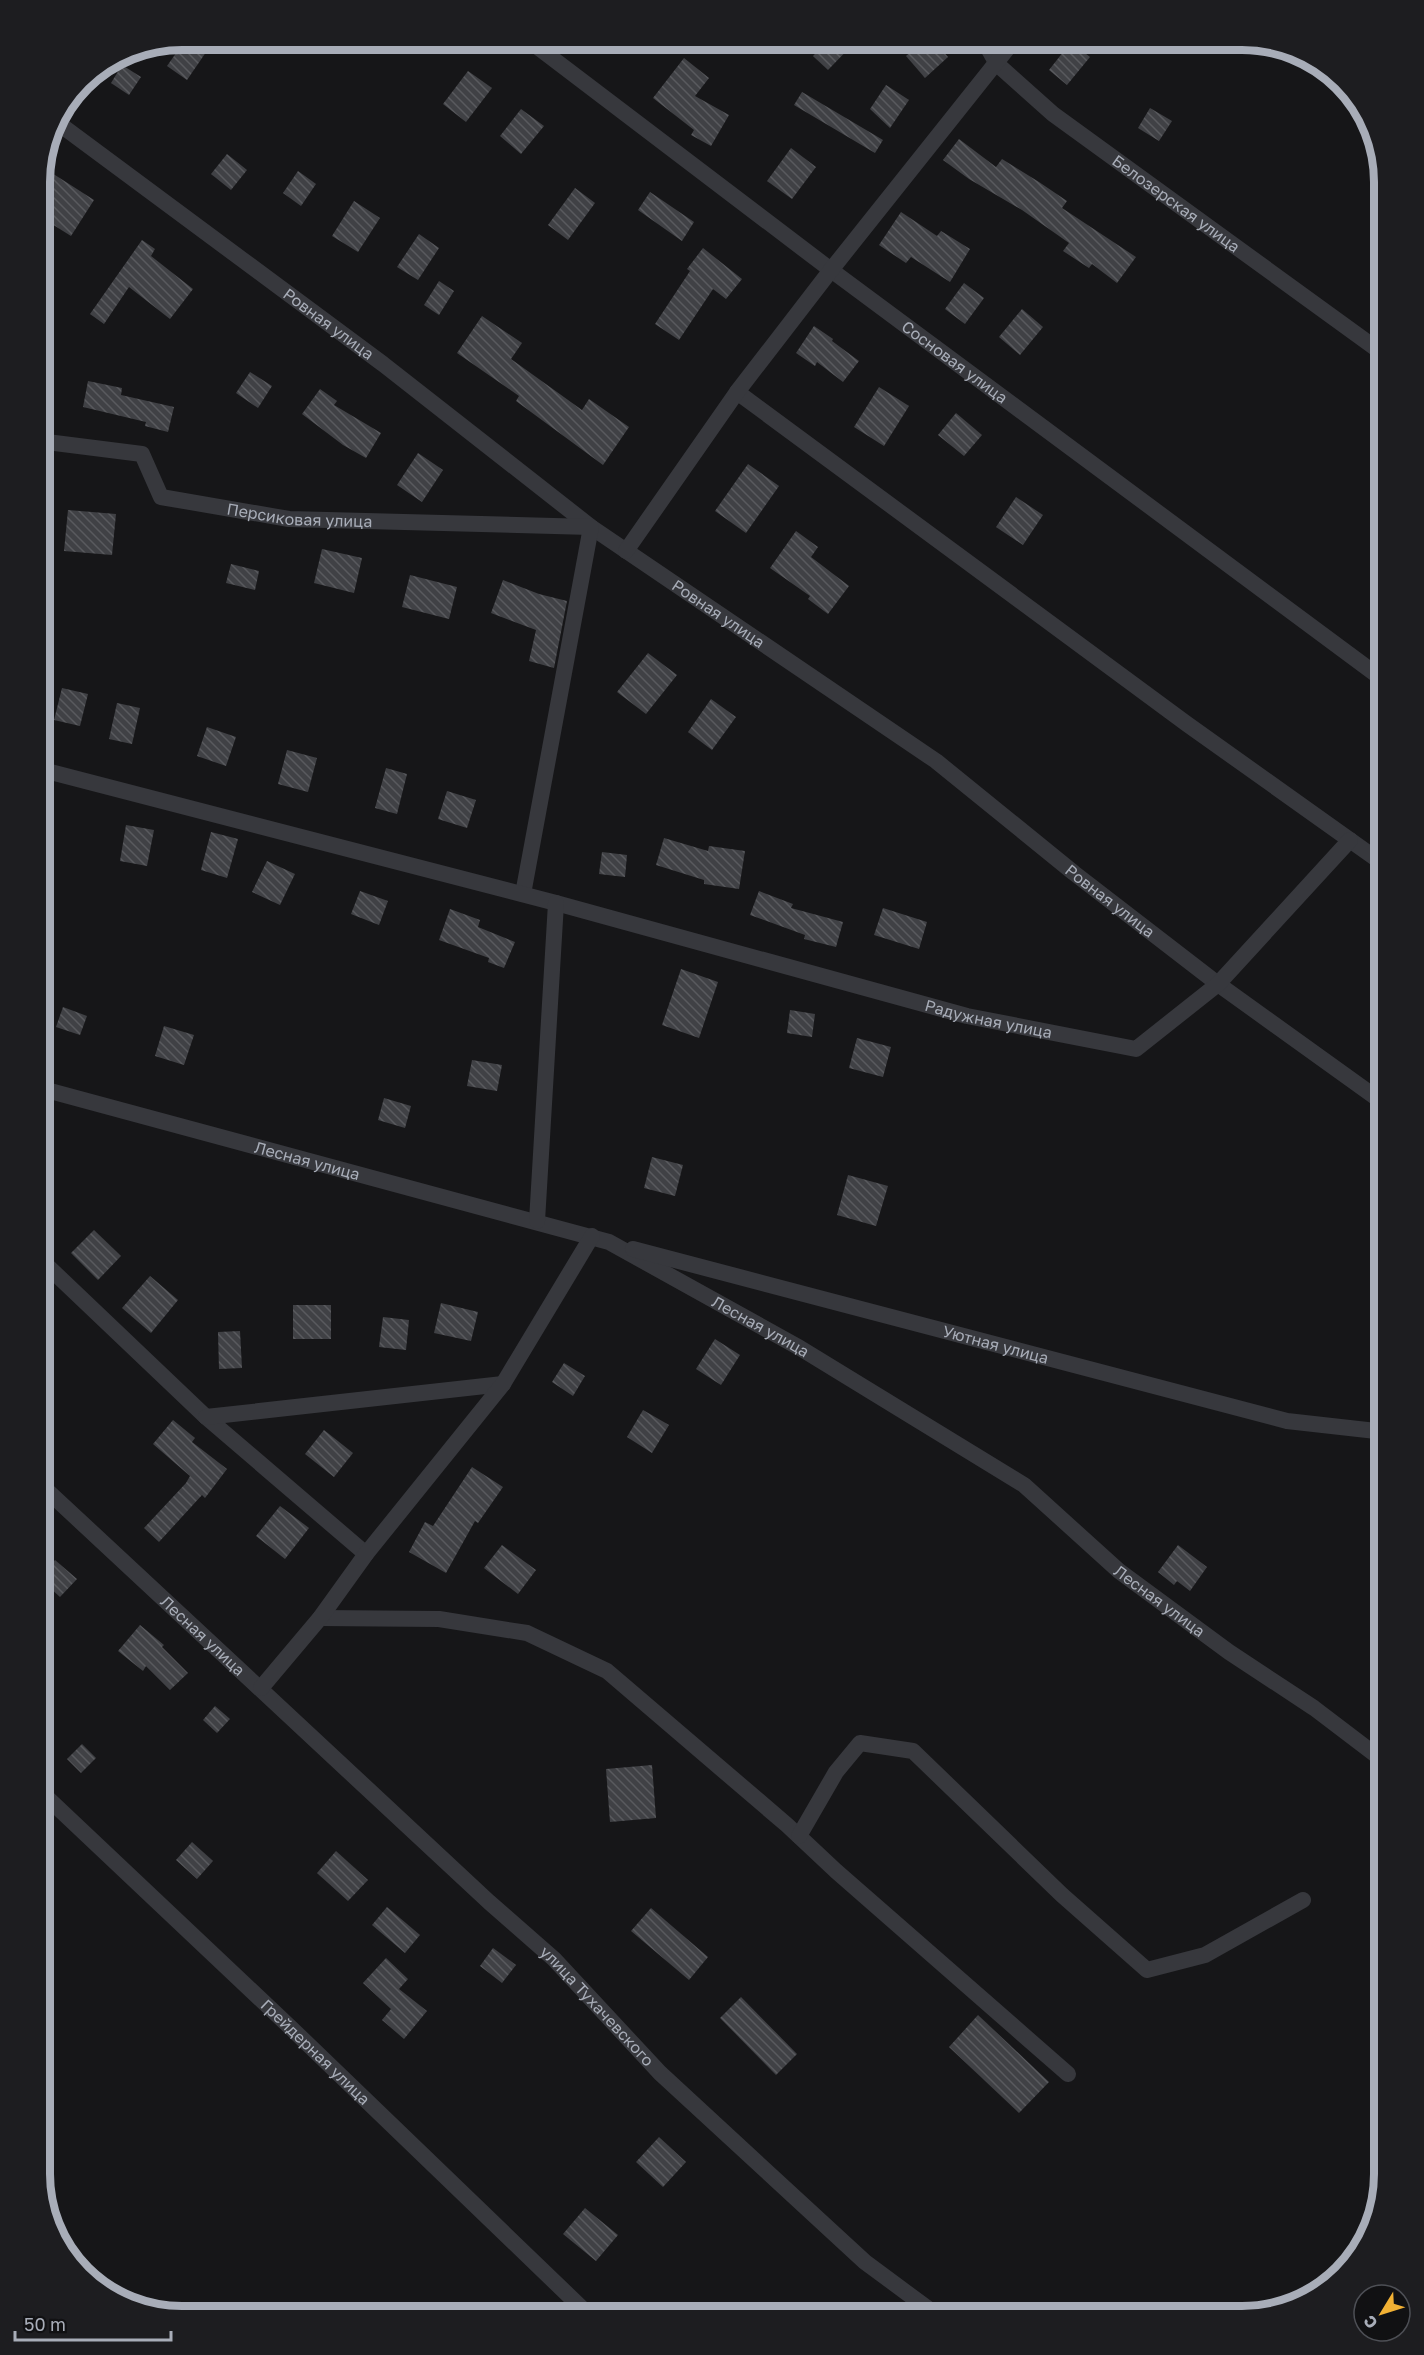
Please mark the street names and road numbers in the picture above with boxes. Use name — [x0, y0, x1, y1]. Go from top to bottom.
street label: Белозерская улица — [1108, 150, 1244, 257]
street label: Ровная улица — [279, 284, 378, 364]
street label: Сосновая улица — [898, 316, 1012, 408]
street label: Персиковая улица — [225, 498, 373, 531]
street label: Ровная улица — [668, 575, 769, 652]
street label: Ровная улица — [1061, 860, 1159, 942]
street label: Радужная улица — [923, 995, 1054, 1042]
street label: Лесная улица — [252, 1137, 362, 1184]
street label: Лесная улица — [709, 1291, 813, 1361]
street label: Уютная улица — [940, 1321, 1051, 1368]
street label: Лесная улица — [1110, 1561, 1209, 1641]
street label: Лесная улица — [156, 1591, 249, 1680]
street label: улица Тухачевского — [536, 1941, 658, 2070]
street label: Грейдерная улица — [257, 1995, 374, 2109]

